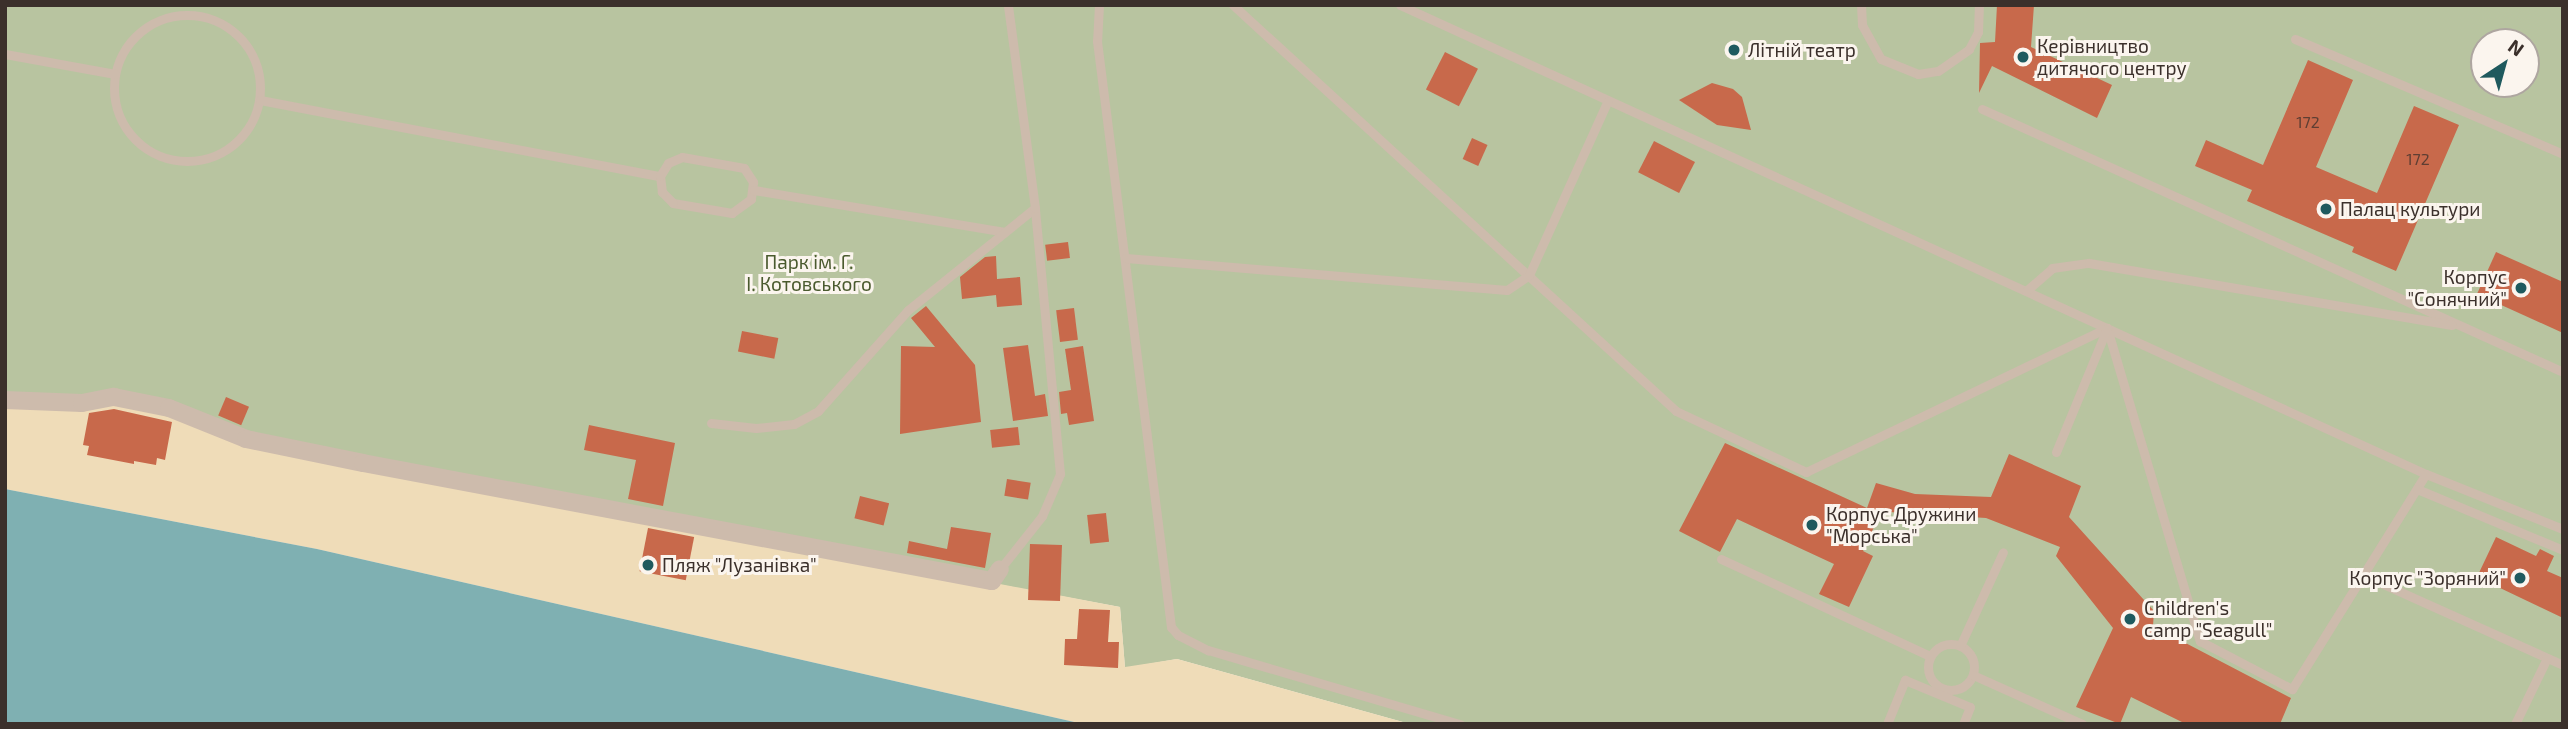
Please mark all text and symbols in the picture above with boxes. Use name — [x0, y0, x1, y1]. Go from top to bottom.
north arrow — [2470, 28, 2540, 98]
text: N — [2504, 34, 2529, 61]
place label: Керівництво дитячого центру — [2037, 35, 2187, 79]
place label: Літній театр — [1748, 39, 1856, 61]
marker: Літній театр — [1726, 42, 1742, 58]
marker: Керівництво дитячого центру — [2015, 49, 2031, 65]
house number: 172 — [2296, 112, 2320, 132]
house number: 172 — [2406, 149, 2430, 169]
place label: Палац культури — [2340, 198, 2480, 220]
marker: Палац культури — [2318, 201, 2334, 217]
park label: Парк ім. Г. І. Котовського — [746, 251, 872, 295]
place label: Корпус "Сонячний" — [2407, 266, 2507, 310]
marker: Корпус "Сонячний" — [2513, 280, 2529, 296]
place label: Корпус Дружини "Морська" — [1826, 503, 1976, 547]
marker: Корпус Дружини "Морська" — [1804, 517, 1820, 533]
place label: Пляж "Лузанівка" — [662, 554, 817, 576]
marker: Пляж "Лузанівка" — [640, 557, 656, 573]
place label: Корпус "Зоряний" — [2349, 567, 2506, 589]
marker: Корпус "Зоряний" — [2512, 570, 2528, 586]
place label: Children's camp "Seagull" — [2144, 597, 2273, 641]
marker: Children's camp "Seagull" — [2122, 611, 2138, 627]

